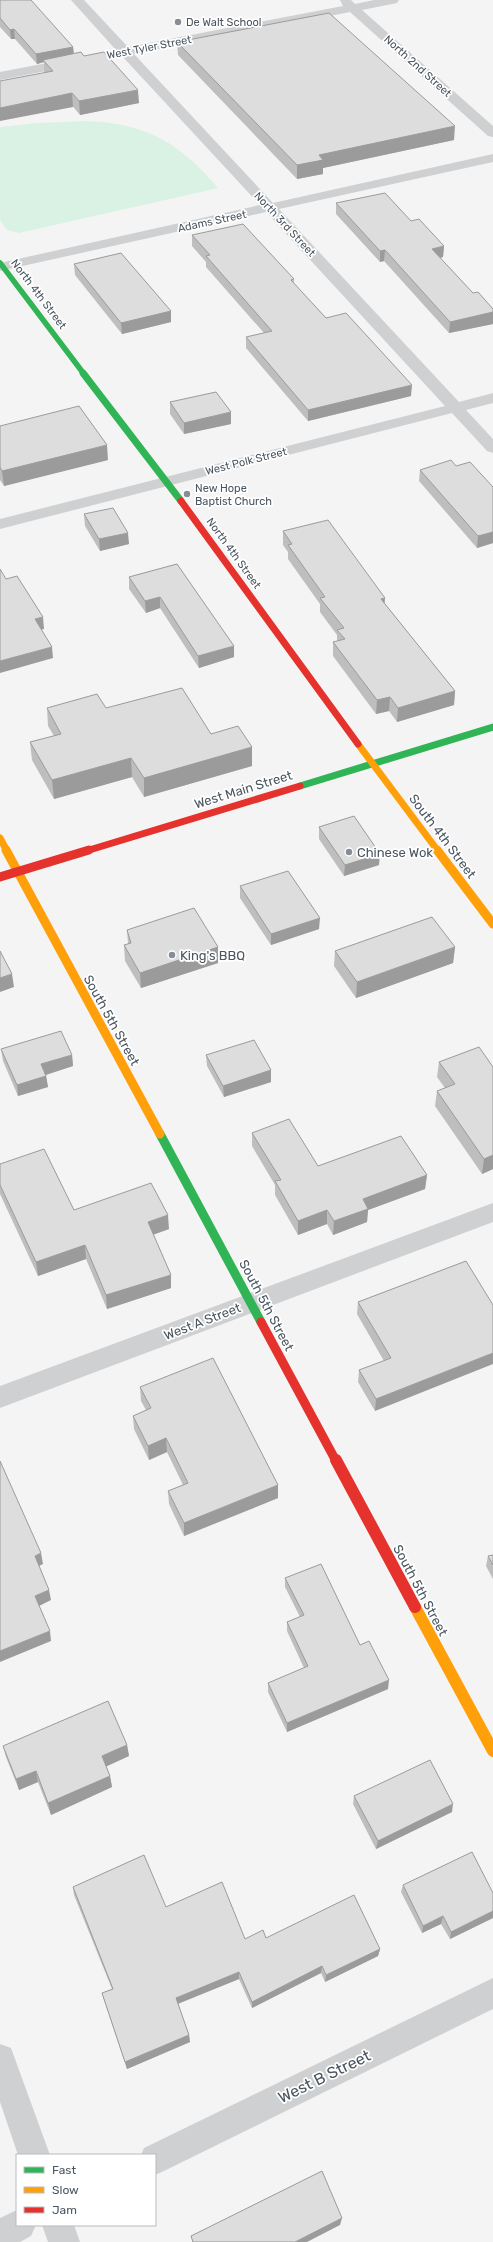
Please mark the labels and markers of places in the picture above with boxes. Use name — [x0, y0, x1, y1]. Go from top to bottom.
place label: De Walt School — [186, 16, 261, 29]
marker: De Walt School — [173, 17, 183, 27]
place label: New Hope Baptist Church — [195, 482, 272, 508]
marker: New Hope Baptist Church — [182, 489, 192, 499]
place label: Chinese Wok — [357, 845, 433, 860]
marker: Chinese Wok — [344, 847, 354, 857]
place label: King's BBQ — [180, 948, 245, 964]
marker: King's BBQ — [167, 950, 177, 960]

